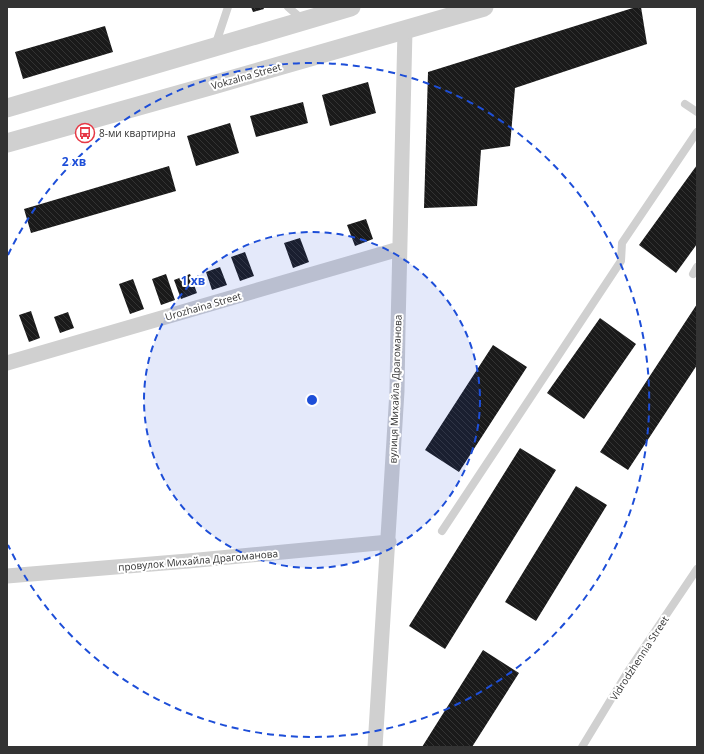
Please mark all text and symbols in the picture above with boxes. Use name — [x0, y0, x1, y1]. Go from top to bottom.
street label: Vokzalna Street — [209, 59, 283, 93]
bus stop icon: 8-ми квартирна — [74, 122, 96, 144]
place label: 8-ми квартирна — [99, 126, 176, 140]
text: 2 хв — [62, 153, 86, 170]
text: 1 хв — [181, 272, 205, 289]
street label: Urozhaina Street — [163, 288, 243, 324]
street label: вулиця Михайла Драгоманова — [385, 314, 405, 464]
centre of rings — [305, 393, 319, 407]
street label: провулок Михайла Драгоманова — [118, 546, 278, 574]
street label: Vidrodzhennia Street — [606, 613, 672, 703]

